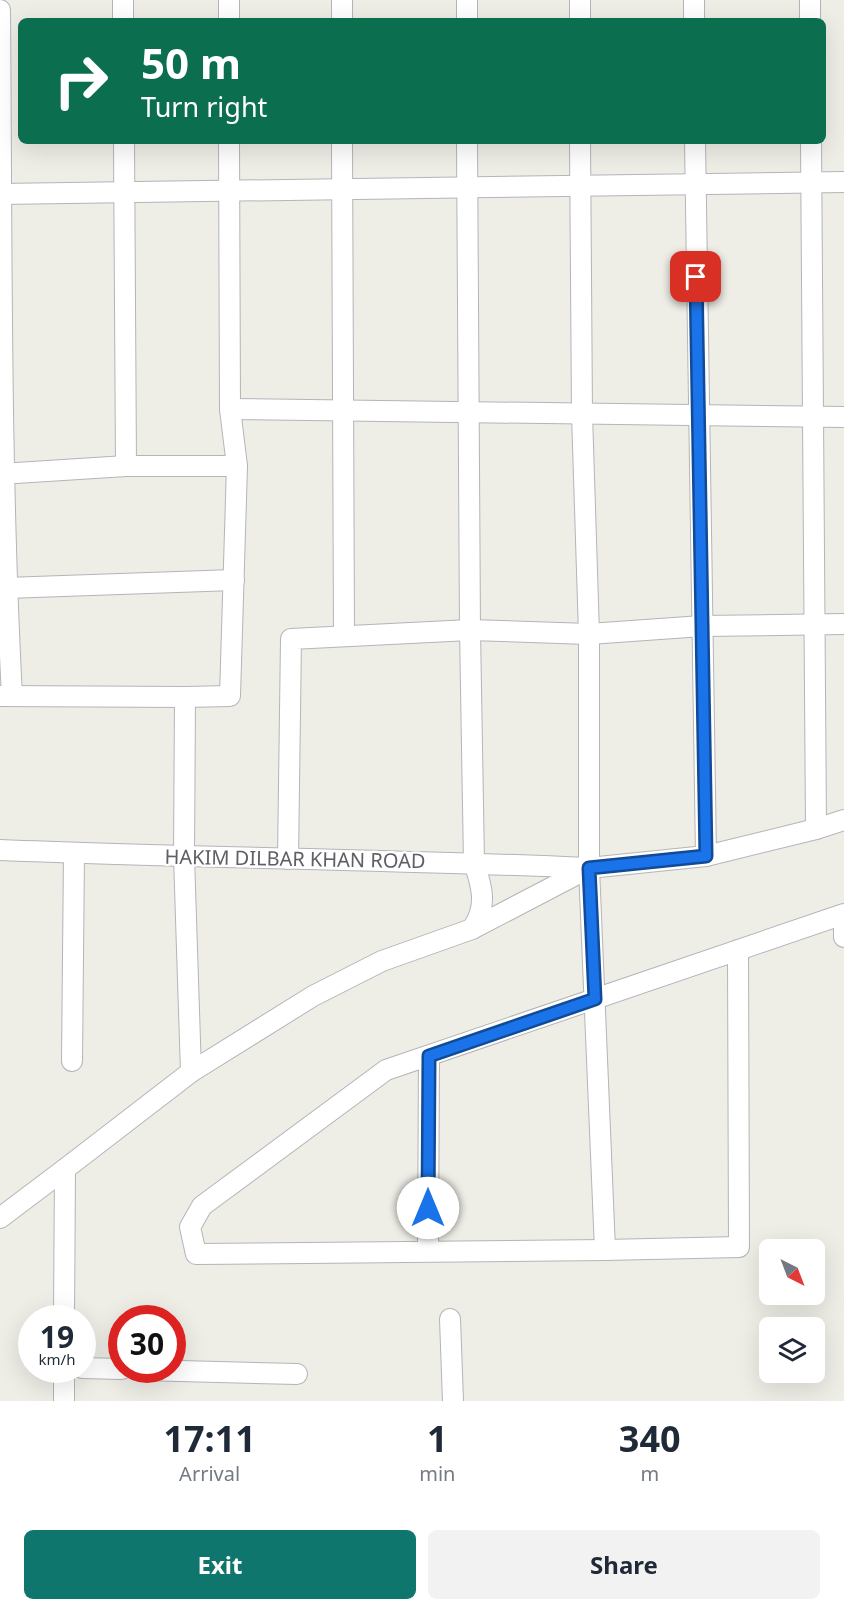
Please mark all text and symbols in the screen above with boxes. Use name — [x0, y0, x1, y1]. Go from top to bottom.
text: 50 m — [141, 34, 241, 91]
icon: right — [42, 42, 120, 120]
text: Turn right — [141, 88, 267, 125]
pin — [670, 251, 721, 302]
icon: arrive — [679, 260, 712, 293]
street label: HAKIM DILBAR KHAN ROAD — [164, 843, 426, 874]
position arrow — [396, 1176, 460, 1240]
north arrow — [759, 1239, 825, 1305]
map controls — [759, 1239, 825, 1383]
speed limit sign: 30 — [108, 1305, 186, 1383]
text: 19 — [40, 1316, 74, 1357]
button: layers — [759, 1317, 825, 1383]
text: km/h — [39, 1349, 75, 1369]
text: 17:11 — [163, 1414, 256, 1463]
text: 1 — [427, 1414, 448, 1463]
text: 340 — [619, 1414, 681, 1463]
text: Arrival — [179, 1460, 240, 1487]
text: min — [419, 1460, 455, 1487]
text: m — [640, 1460, 659, 1487]
button: Exit — [24, 1530, 416, 1599]
button: Share — [428, 1530, 820, 1599]

